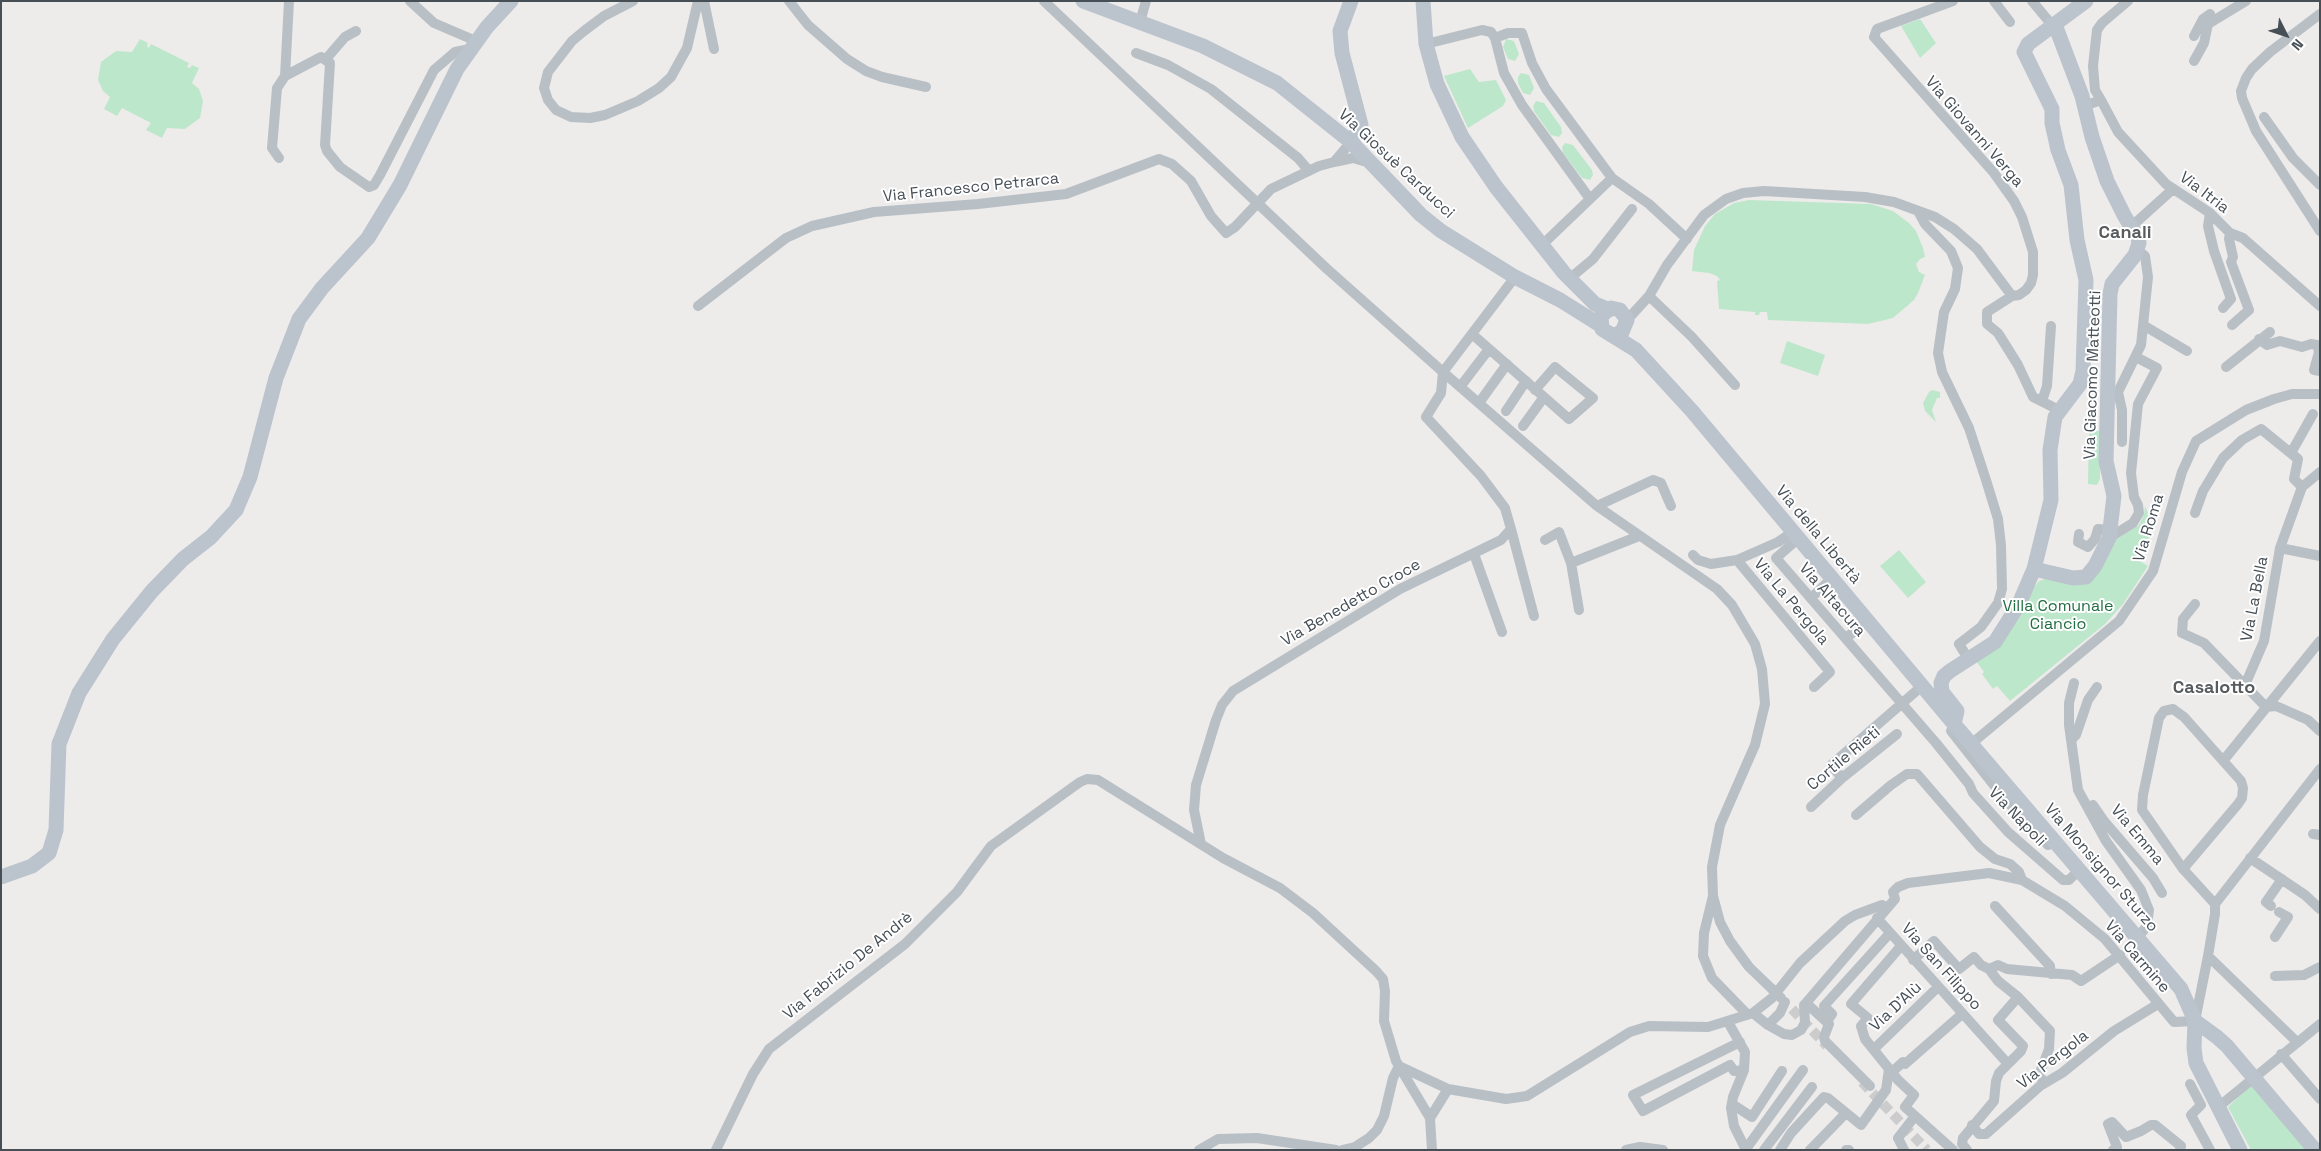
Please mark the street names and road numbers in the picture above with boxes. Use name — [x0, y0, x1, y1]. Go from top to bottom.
street label: Via Giovanni Verga — [1921, 73, 2027, 191]
street label: Via Giosuè Carducci — [1334, 105, 1458, 223]
street label: Via Itria — [2175, 168, 2233, 218]
street label: Via Francesco Petrarca — [882, 169, 1060, 207]
street label: Via Giacomo Matteotti — [2080, 290, 2106, 460]
street label: Via della Libertà — [1771, 482, 1865, 588]
street label: Via Roma — [2130, 492, 2168, 564]
street label: Via Benedetto Croce — [1278, 555, 1424, 651]
street label: Via La Pergola — [1749, 555, 1833, 649]
street label: Via La Bella — [2237, 555, 2273, 643]
street label: Via Altacura — [1795, 559, 1869, 641]
street label: Cortile Rieti — [1804, 723, 1884, 795]
street label: Via Napoli — [1984, 783, 2050, 851]
street label: Via Monsignor Sturzo — [2040, 800, 2162, 936]
street label: Via Emma — [2106, 801, 2168, 869]
street label: Via Fabrizio De Andrè — [779, 908, 917, 1024]
street label: Via Carmine — [2100, 917, 2174, 997]
street label: Via San Filippo — [1897, 919, 1985, 1015]
street label: Via D'Alù — [1866, 978, 1926, 1036]
street label: Via Pergola — [2014, 1026, 2092, 1094]

